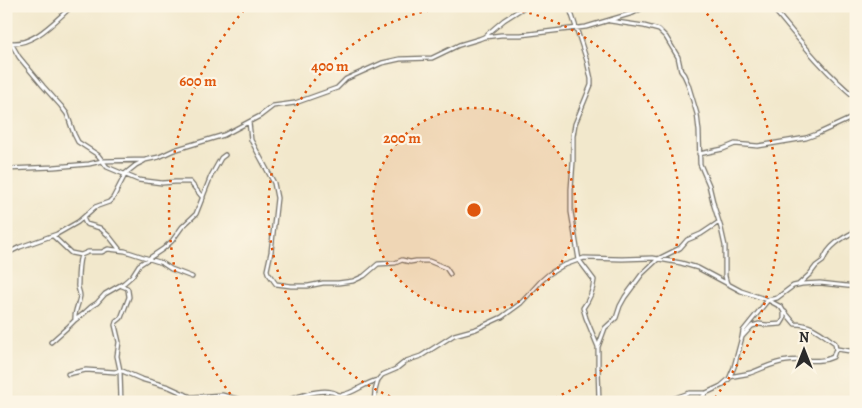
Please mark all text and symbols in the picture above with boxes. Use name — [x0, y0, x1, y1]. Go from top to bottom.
text: 400 m — [311, 56, 349, 76]
text: 600 m — [179, 71, 217, 91]
text: 200 m — [383, 128, 421, 148]
centre of rings — [465, 201, 483, 219]
north arrow — [780, 326, 830, 376]
text: N — [799, 328, 809, 347]

